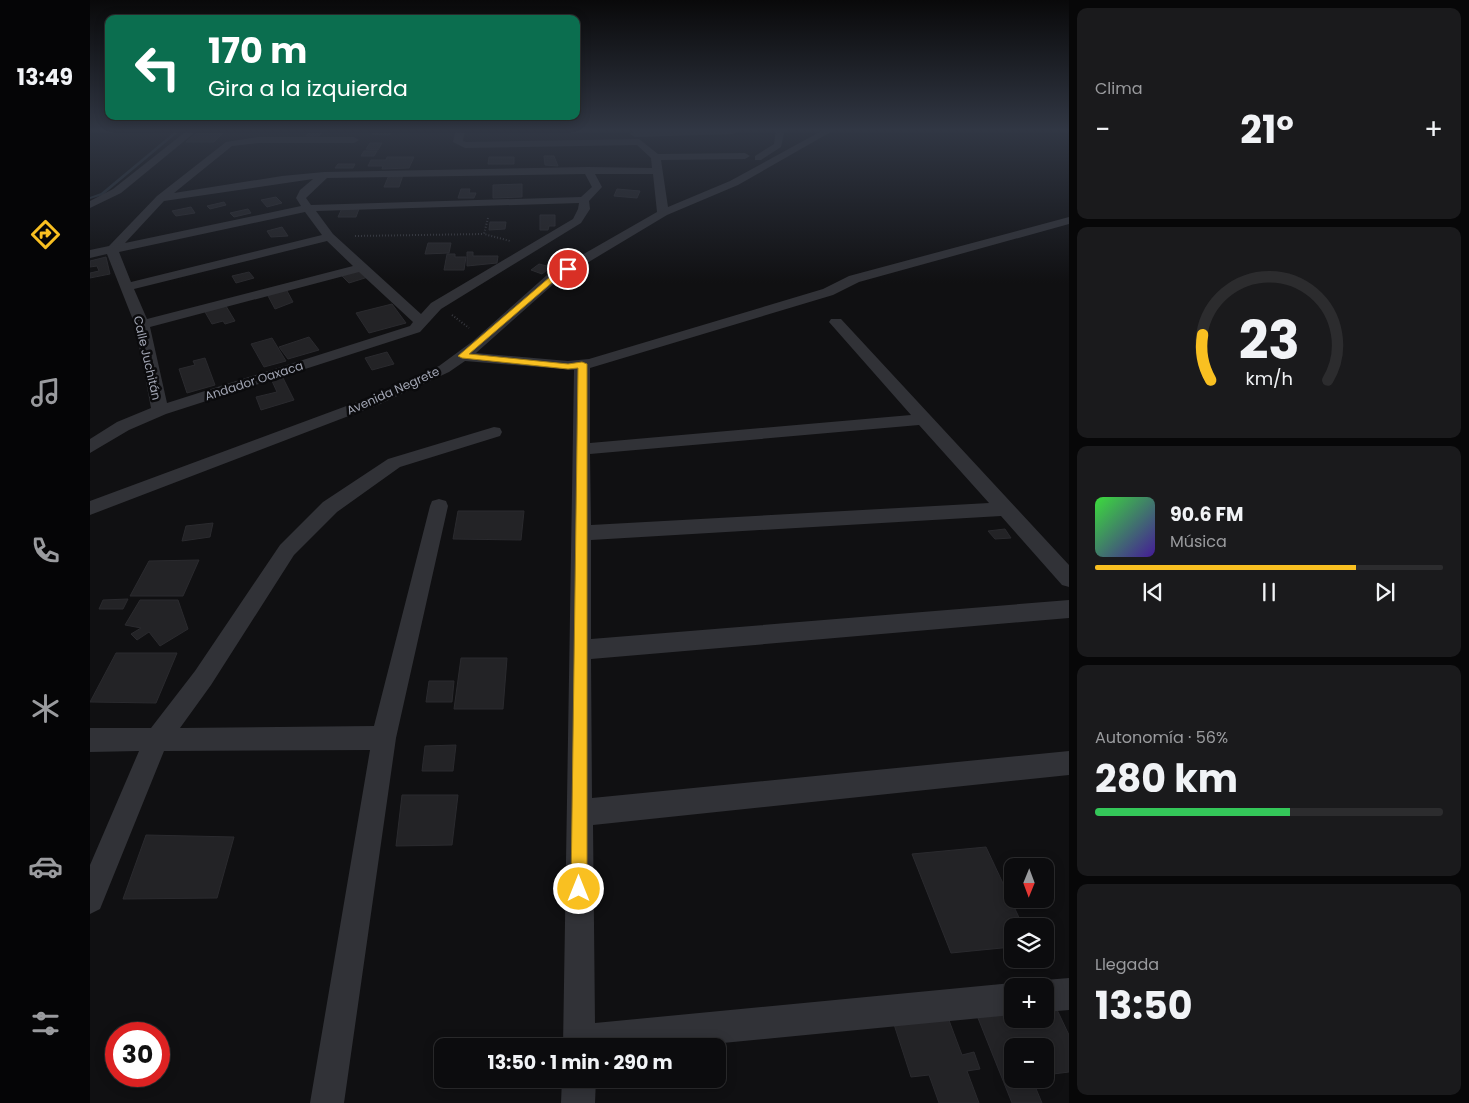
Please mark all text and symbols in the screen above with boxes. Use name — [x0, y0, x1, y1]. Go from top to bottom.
text: 170 m — [208, 26, 307, 75]
icon: left — [125, 35, 190, 100]
text: 13:49 — [17, 62, 73, 93]
text: Gira a la izquierda — [208, 73, 408, 104]
text: Clima — [1095, 77, 1143, 100]
text: 21° — [1240, 103, 1294, 156]
text: − — [1095, 110, 1110, 149]
text: + — [1424, 110, 1443, 149]
icon: directions — [28, 217, 63, 252]
pin — [547, 248, 589, 290]
icon: arrive — [554, 255, 582, 283]
text: 23 — [1238, 304, 1300, 377]
street label: Calle Juchitán — [130, 314, 165, 402]
street label: Andador Oaxaca — [203, 357, 305, 404]
street label: Avenida Negrete — [344, 362, 442, 419]
text: km/h — [1245, 366, 1293, 391]
icon: music — [28, 375, 63, 410]
text: 90.6 FM — [1170, 501, 1243, 528]
text: Música — [1170, 530, 1227, 553]
icon: phone — [28, 533, 63, 568]
icon: previous — [1139, 578, 1167, 606]
icon: pause — [1255, 578, 1283, 606]
icon: next — [1371, 578, 1399, 606]
icon: climate — [28, 691, 63, 726]
text: Autonomía · 56% — [1095, 726, 1228, 749]
text: 280 km — [1095, 752, 1238, 805]
icon: car — [28, 849, 63, 884]
north arrow — [1004, 858, 1054, 908]
map controls — [1004, 858, 1054, 1088]
position arrow — [552, 862, 604, 914]
button: layers — [1004, 918, 1054, 968]
text: Llegada — [1095, 953, 1159, 976]
button: + — [1004, 978, 1054, 1028]
text: 13:50 — [1095, 979, 1193, 1032]
icon: filters — [28, 1006, 63, 1041]
speed limit sign: 30 — [105, 1022, 170, 1087]
button: − — [1004, 1038, 1054, 1088]
text: 13:50 · 1 min · 290 m — [487, 1049, 673, 1076]

